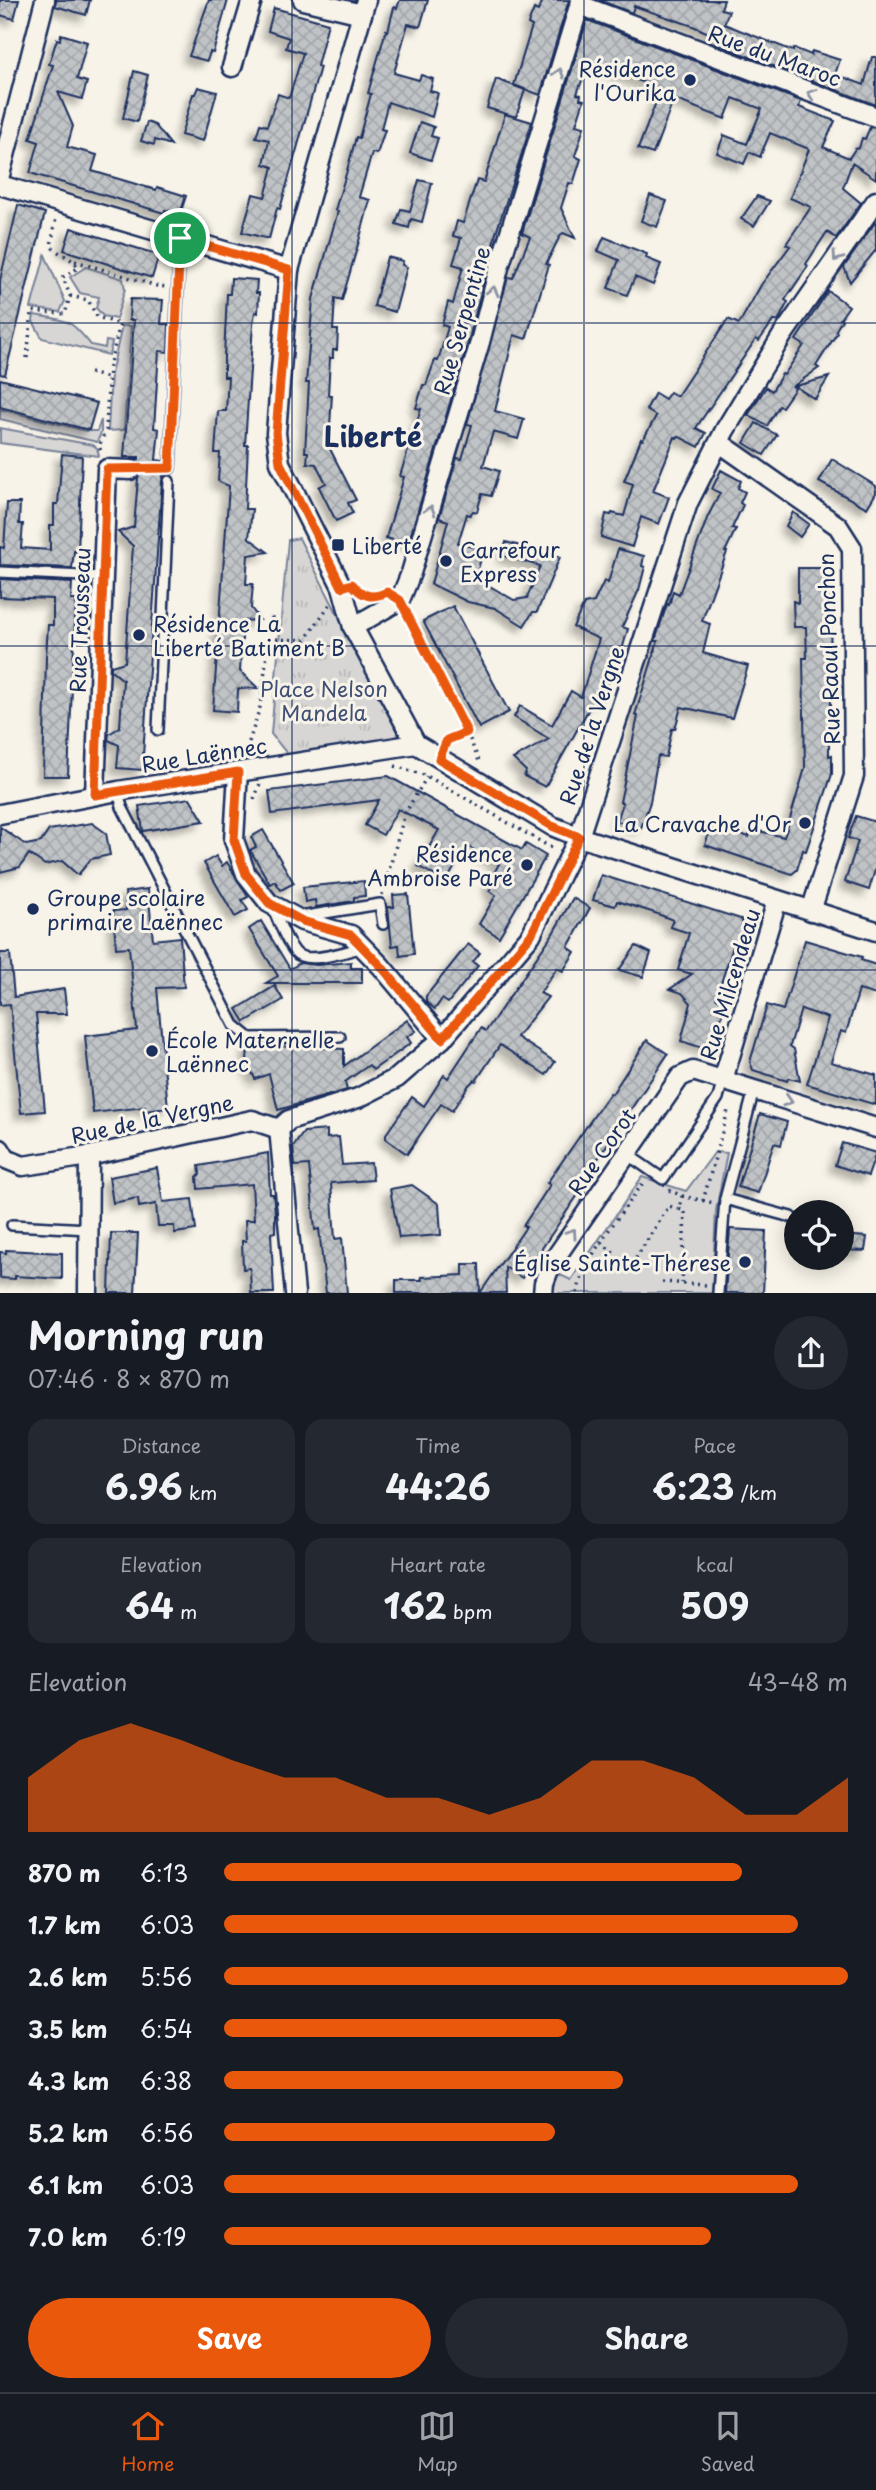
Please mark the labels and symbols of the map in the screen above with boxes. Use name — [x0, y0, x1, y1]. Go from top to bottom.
street label: Rue du Maroc — [704, 16, 846, 94]
place label: Résidence l'Ourika — [578, 52, 677, 108]
one-way arrow — [550, 68, 565, 80]
marker: Résidence l'Ourika — [682, 72, 698, 88]
one-way arrow — [807, 88, 819, 102]
pin — [150, 208, 210, 268]
street label: Rue Serpentine — [424, 242, 498, 398]
one-way arrow — [833, 249, 845, 262]
one-way arrow — [485, 285, 499, 297]
district label: Liberté — [324, 414, 422, 457]
one-way arrow — [421, 504, 436, 516]
place label: Liberté — [352, 529, 422, 561]
place label: Carrefour Express — [460, 533, 560, 589]
marker: Liberté — [330, 537, 346, 553]
street label: Rue Trousseau — [60, 547, 98, 693]
marker: Carrefour Express — [438, 553, 454, 569]
street label: Rue Raoul Ponchon — [809, 553, 847, 745]
place label: Résidence La Liberté Batiment B — [153, 607, 345, 663]
marker: Résidence La Liberté Batiment B — [131, 627, 147, 643]
street label: Rue de la Vergne — [550, 641, 632, 809]
park label: Place Nelson Mandela — [260, 672, 388, 728]
street label: Rue Laënnec — [139, 728, 269, 780]
place label: La Cravache d'Or — [613, 807, 792, 839]
marker: La Cravache d'Or — [797, 815, 813, 831]
place label: Résidence Ambroise Paré — [367, 837, 513, 893]
marker: Résidence Ambroise Paré — [519, 857, 535, 873]
place label: Groupe scolaire primaire Laënnec — [47, 881, 223, 937]
marker: Groupe scolaire primaire Laënnec — [25, 901, 41, 917]
street label: Rue Milcendeau — [691, 904, 767, 1064]
place label: École Maternelle Laënnec — [166, 1023, 335, 1079]
marker: École Maternelle Laënnec — [144, 1043, 160, 1059]
street label: Rue de la Vergne — [68, 1085, 236, 1151]
one-way arrow — [782, 1092, 794, 1107]
street label: Rue Corot — [559, 1101, 643, 1201]
one-way arrow — [564, 1228, 576, 1241]
place label: Église Sainte-Thérese — [514, 1246, 731, 1278]
marker: Église Sainte-Thérese — [737, 1254, 753, 1270]

